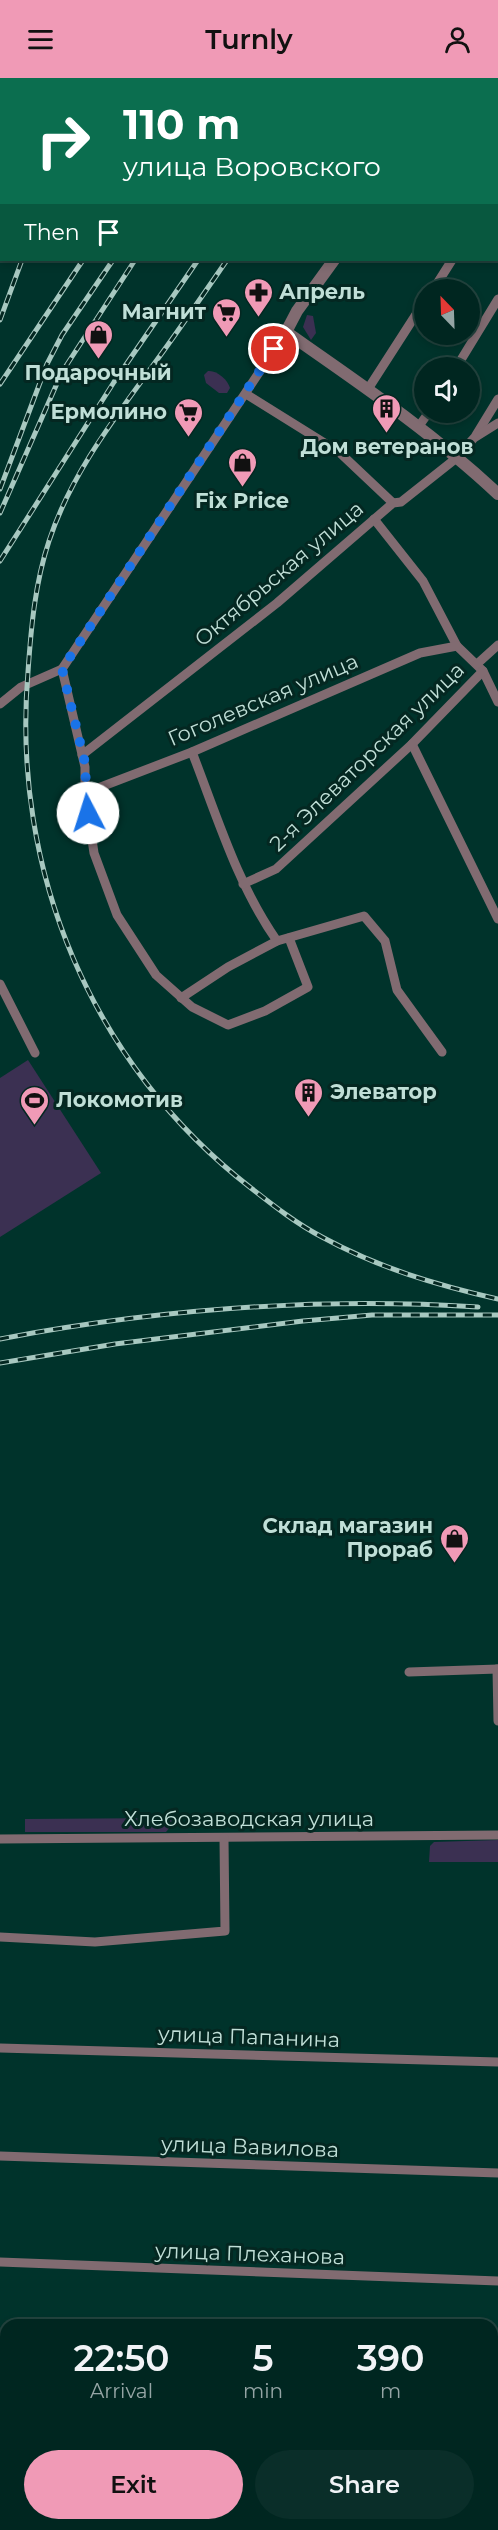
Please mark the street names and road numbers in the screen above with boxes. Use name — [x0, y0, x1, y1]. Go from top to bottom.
street label: Октябрьская улица — [189, 496, 368, 651]
street label: Гоголевская улица — [164, 648, 362, 751]
street label: 2-я Элеваторская улица — [264, 657, 469, 856]
street label: Хлебозаводская улица — [124, 1806, 374, 1831]
street label: улица Папанина — [157, 2021, 340, 2052]
street label: улица Вавилова — [160, 2131, 339, 2162]
street label: улица Плеханова — [154, 2238, 345, 2269]

